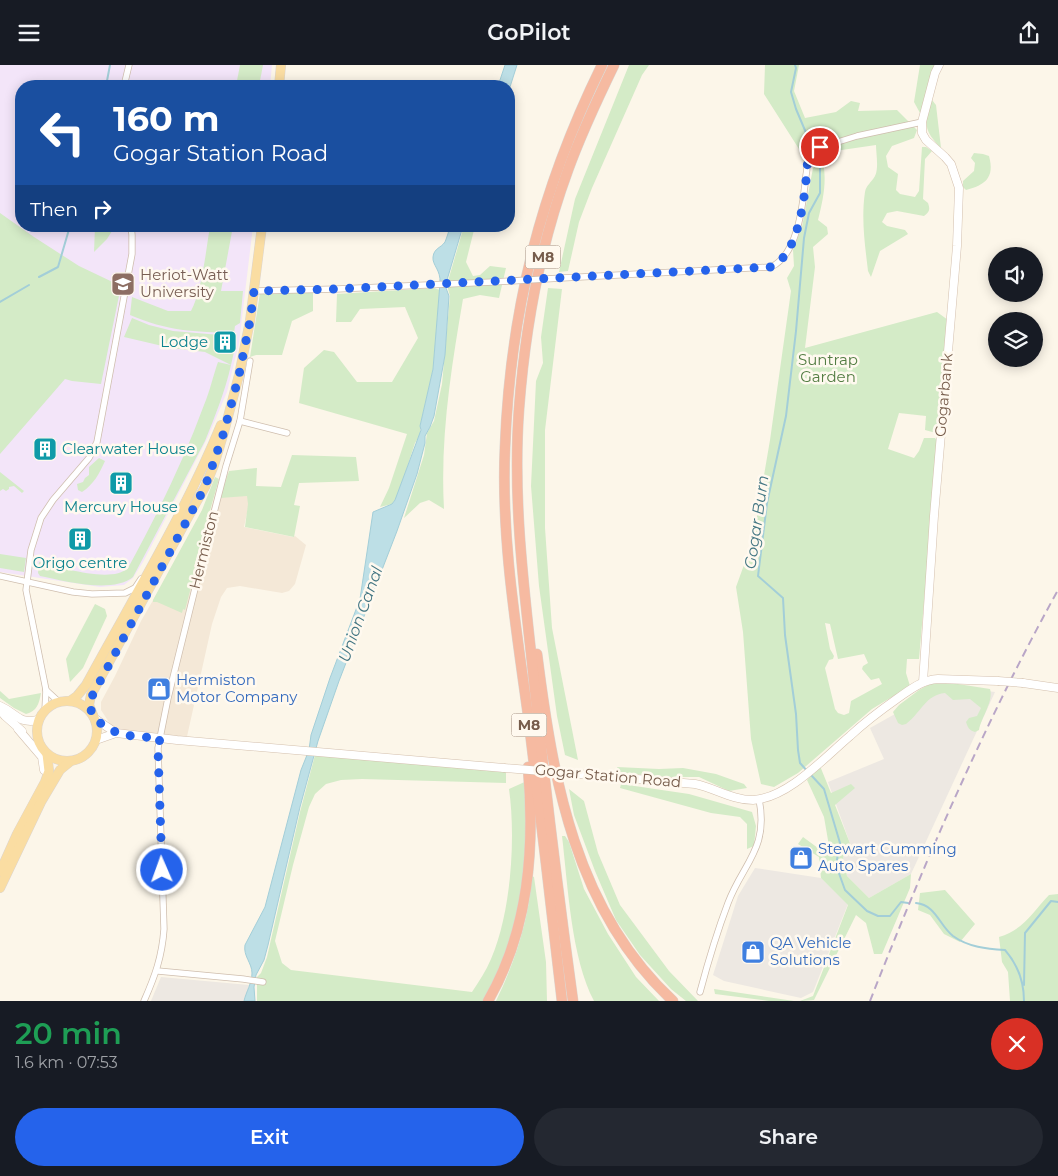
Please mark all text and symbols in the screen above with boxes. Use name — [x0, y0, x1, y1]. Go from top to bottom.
icon: menu — [15, 19, 43, 47]
text: GoPilot — [487, 19, 571, 46]
icon: share — [1015, 19, 1043, 47]
text: 160 m — [113, 97, 219, 140]
icon: left — [30, 100, 95, 165]
pin — [799, 126, 841, 168]
icon: arrive — [806, 133, 834, 161]
text: Gogar Station Road — [113, 140, 328, 167]
icon: right — [88, 195, 116, 223]
text: Then — [30, 198, 78, 221]
road number: M8 — [526, 245, 560, 268]
map controls — [988, 247, 1043, 367]
button: sound — [988, 247, 1043, 302]
place label: Heriot-Watt University — [140, 265, 229, 301]
school or university icon: Heriot-Watt University — [110, 271, 136, 297]
button: layers — [988, 312, 1043, 367]
building icon: Lodge — [212, 329, 238, 355]
place label: Lodge — [160, 332, 208, 351]
park label: Suntrap Garden — [798, 350, 858, 386]
street label: Gogarbank — [930, 352, 957, 438]
building icon: Clearwater House — [32, 436, 58, 462]
place label: Clearwater House — [62, 439, 195, 458]
building icon: Mercury House — [108, 470, 134, 496]
water label: Gogar Burn — [740, 474, 772, 570]
place label: Mercury House — [64, 497, 178, 516]
street label: Hermiston — [185, 509, 222, 591]
building icon: Origo centre — [67, 526, 93, 552]
place label: Origo centre — [33, 553, 127, 572]
water label: Union Canal — [334, 563, 387, 665]
place label: Hermiston Motor Company — [176, 670, 298, 706]
shop icon: Hermiston Motor Company — [146, 676, 172, 702]
road number: M8 — [512, 713, 546, 737]
street label: Gogar Station Road — [534, 760, 682, 791]
place label: Stewart Cumming Auto Spares — [818, 839, 957, 875]
position arrow — [135, 843, 187, 895]
shop icon: Stewart Cumming Auto Spares — [788, 845, 814, 871]
place label: QA Vehicle Solutions — [770, 933, 851, 969]
shop icon: QA Vehicle Solutions — [740, 939, 766, 965]
text: 20 min — [15, 1015, 122, 1052]
button: close — [991, 1018, 1043, 1070]
text: 1.6 km · 07:53 — [15, 1053, 118, 1072]
button: Exit — [15, 1108, 524, 1166]
button: Share — [534, 1108, 1043, 1166]

